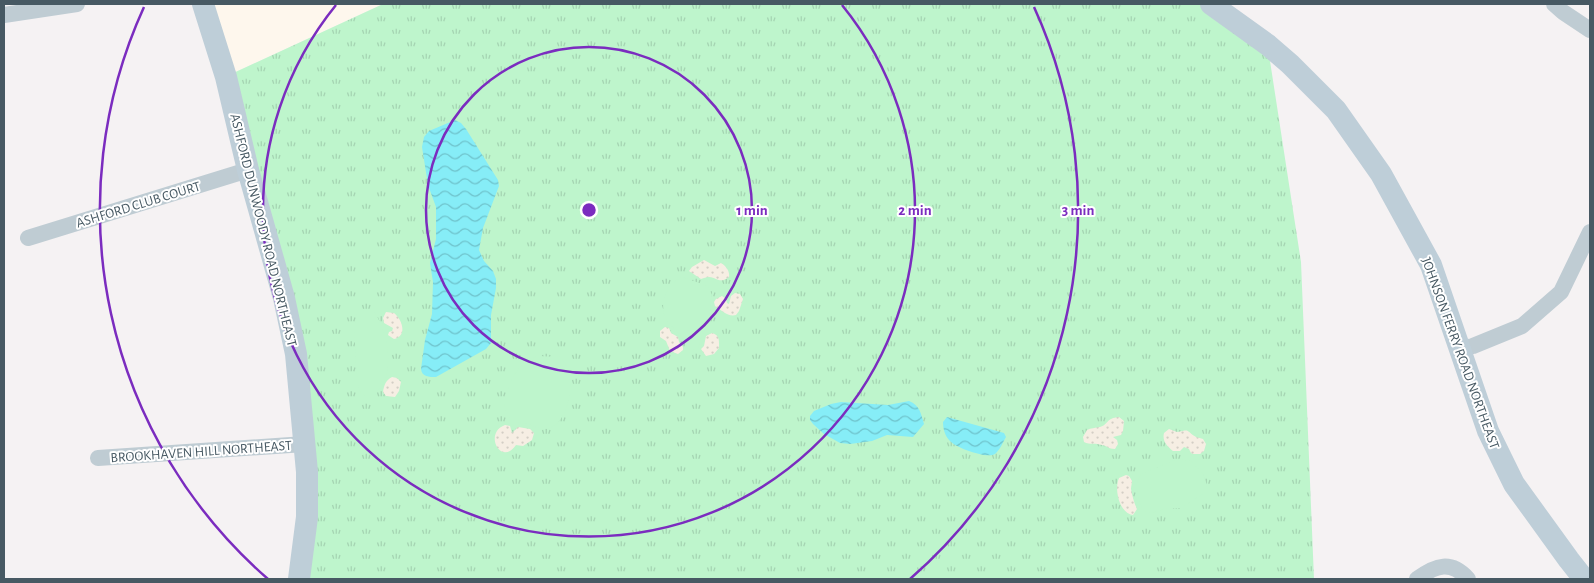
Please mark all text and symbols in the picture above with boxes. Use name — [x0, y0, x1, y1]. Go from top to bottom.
street label: ASHFORD DUNWOODY ROAD NORTHEAST — [227, 112, 299, 348]
street label: ASHFORD CLUB COURT — [75, 179, 202, 231]
centre of rings — [580, 201, 598, 219]
text: 1 min — [736, 203, 768, 218]
text: 2 min — [898, 203, 932, 218]
text: 3 min — [1062, 203, 1094, 218]
street label: JOHNSON FERRY ROAD NORTHEAST — [1419, 256, 1501, 451]
street label: BROOKHAVEN HILL NORTHEAST — [110, 439, 292, 465]

